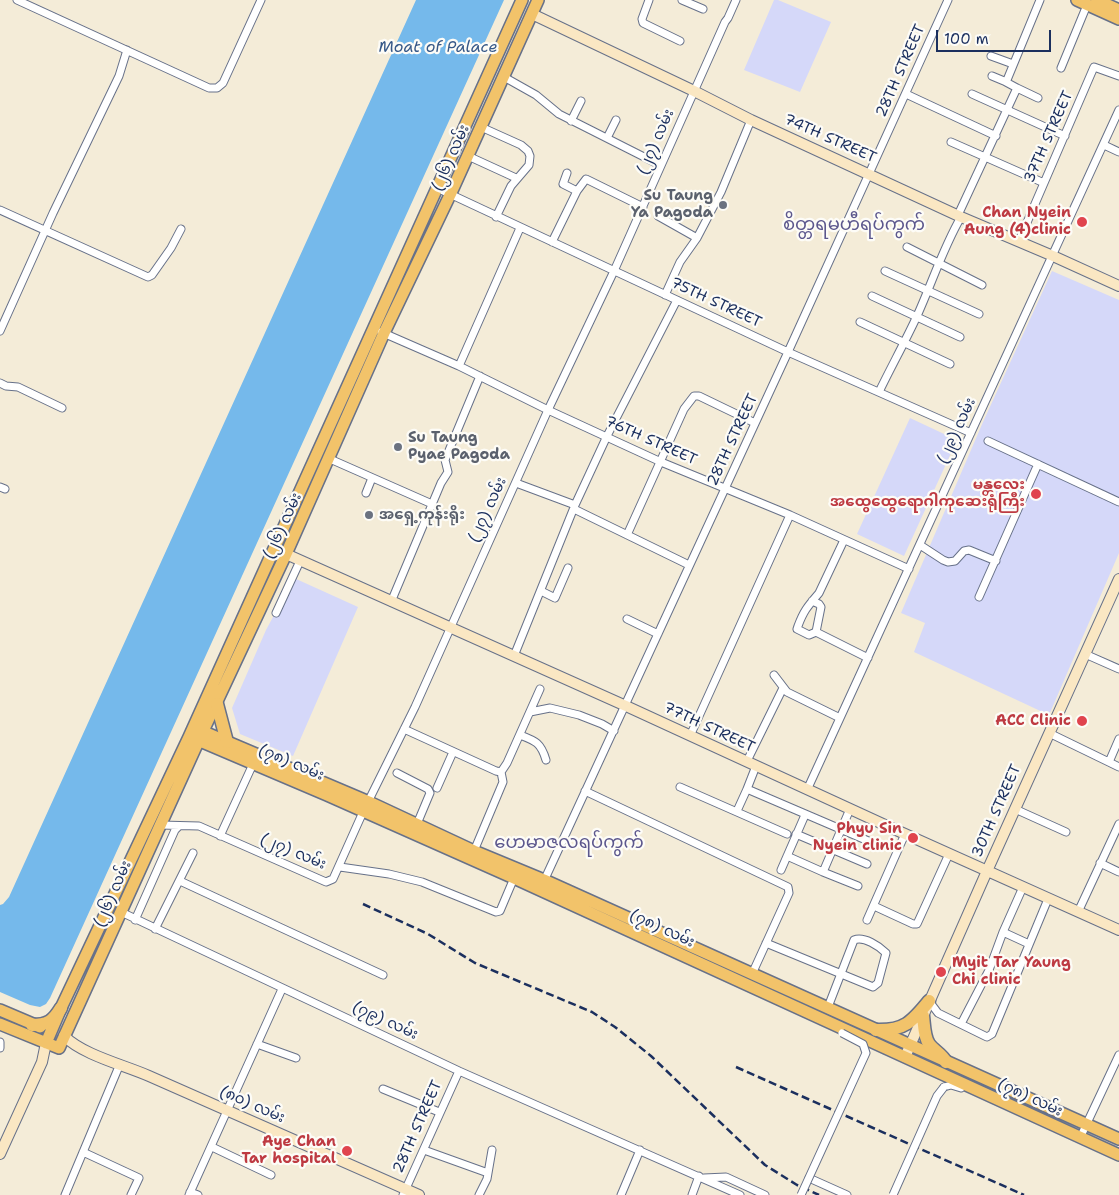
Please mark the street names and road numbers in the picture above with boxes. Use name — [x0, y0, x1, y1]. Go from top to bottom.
street label: 28TH STREET — [873, 22, 929, 120]
street label: 37TH STREET — [1021, 88, 1077, 186]
street label: (၂၇) လမ်း — [634, 106, 678, 178]
street label: 74TH STREET — [781, 111, 879, 167]
street label: (၂၆) လမ်း — [428, 122, 474, 194]
street label: 75TH STREET — [668, 274, 764, 332]
street label: 28TH STREET — [704, 391, 762, 489]
street label: (၂၉) လမ်း — [934, 395, 980, 467]
street label: 76TH STREET — [602, 413, 700, 469]
street label: (၂၇) လမ်း — [465, 475, 511, 545]
street label: (၂၆) လမ်း — [260, 490, 306, 562]
street label: 77TH STREET — [660, 699, 758, 757]
street label: (၇၈) လမ်း — [256, 741, 326, 785]
street label: 30TH STREET — [968, 762, 1026, 860]
street label: (၂၇) လမ်း — [257, 830, 329, 874]
street label: (၂၆) လမ်း — [90, 858, 136, 930]
street label: (၇၈) လမ်း — [627, 906, 697, 952]
street label: (၇၉) လမ်း — [349, 998, 421, 1044]
street label: (၇၈) လမ်း — [995, 1075, 1065, 1121]
street label: 28TH STREET — [390, 1078, 446, 1176]
street label: (၈၀) လမ်း — [217, 1083, 287, 1127]

